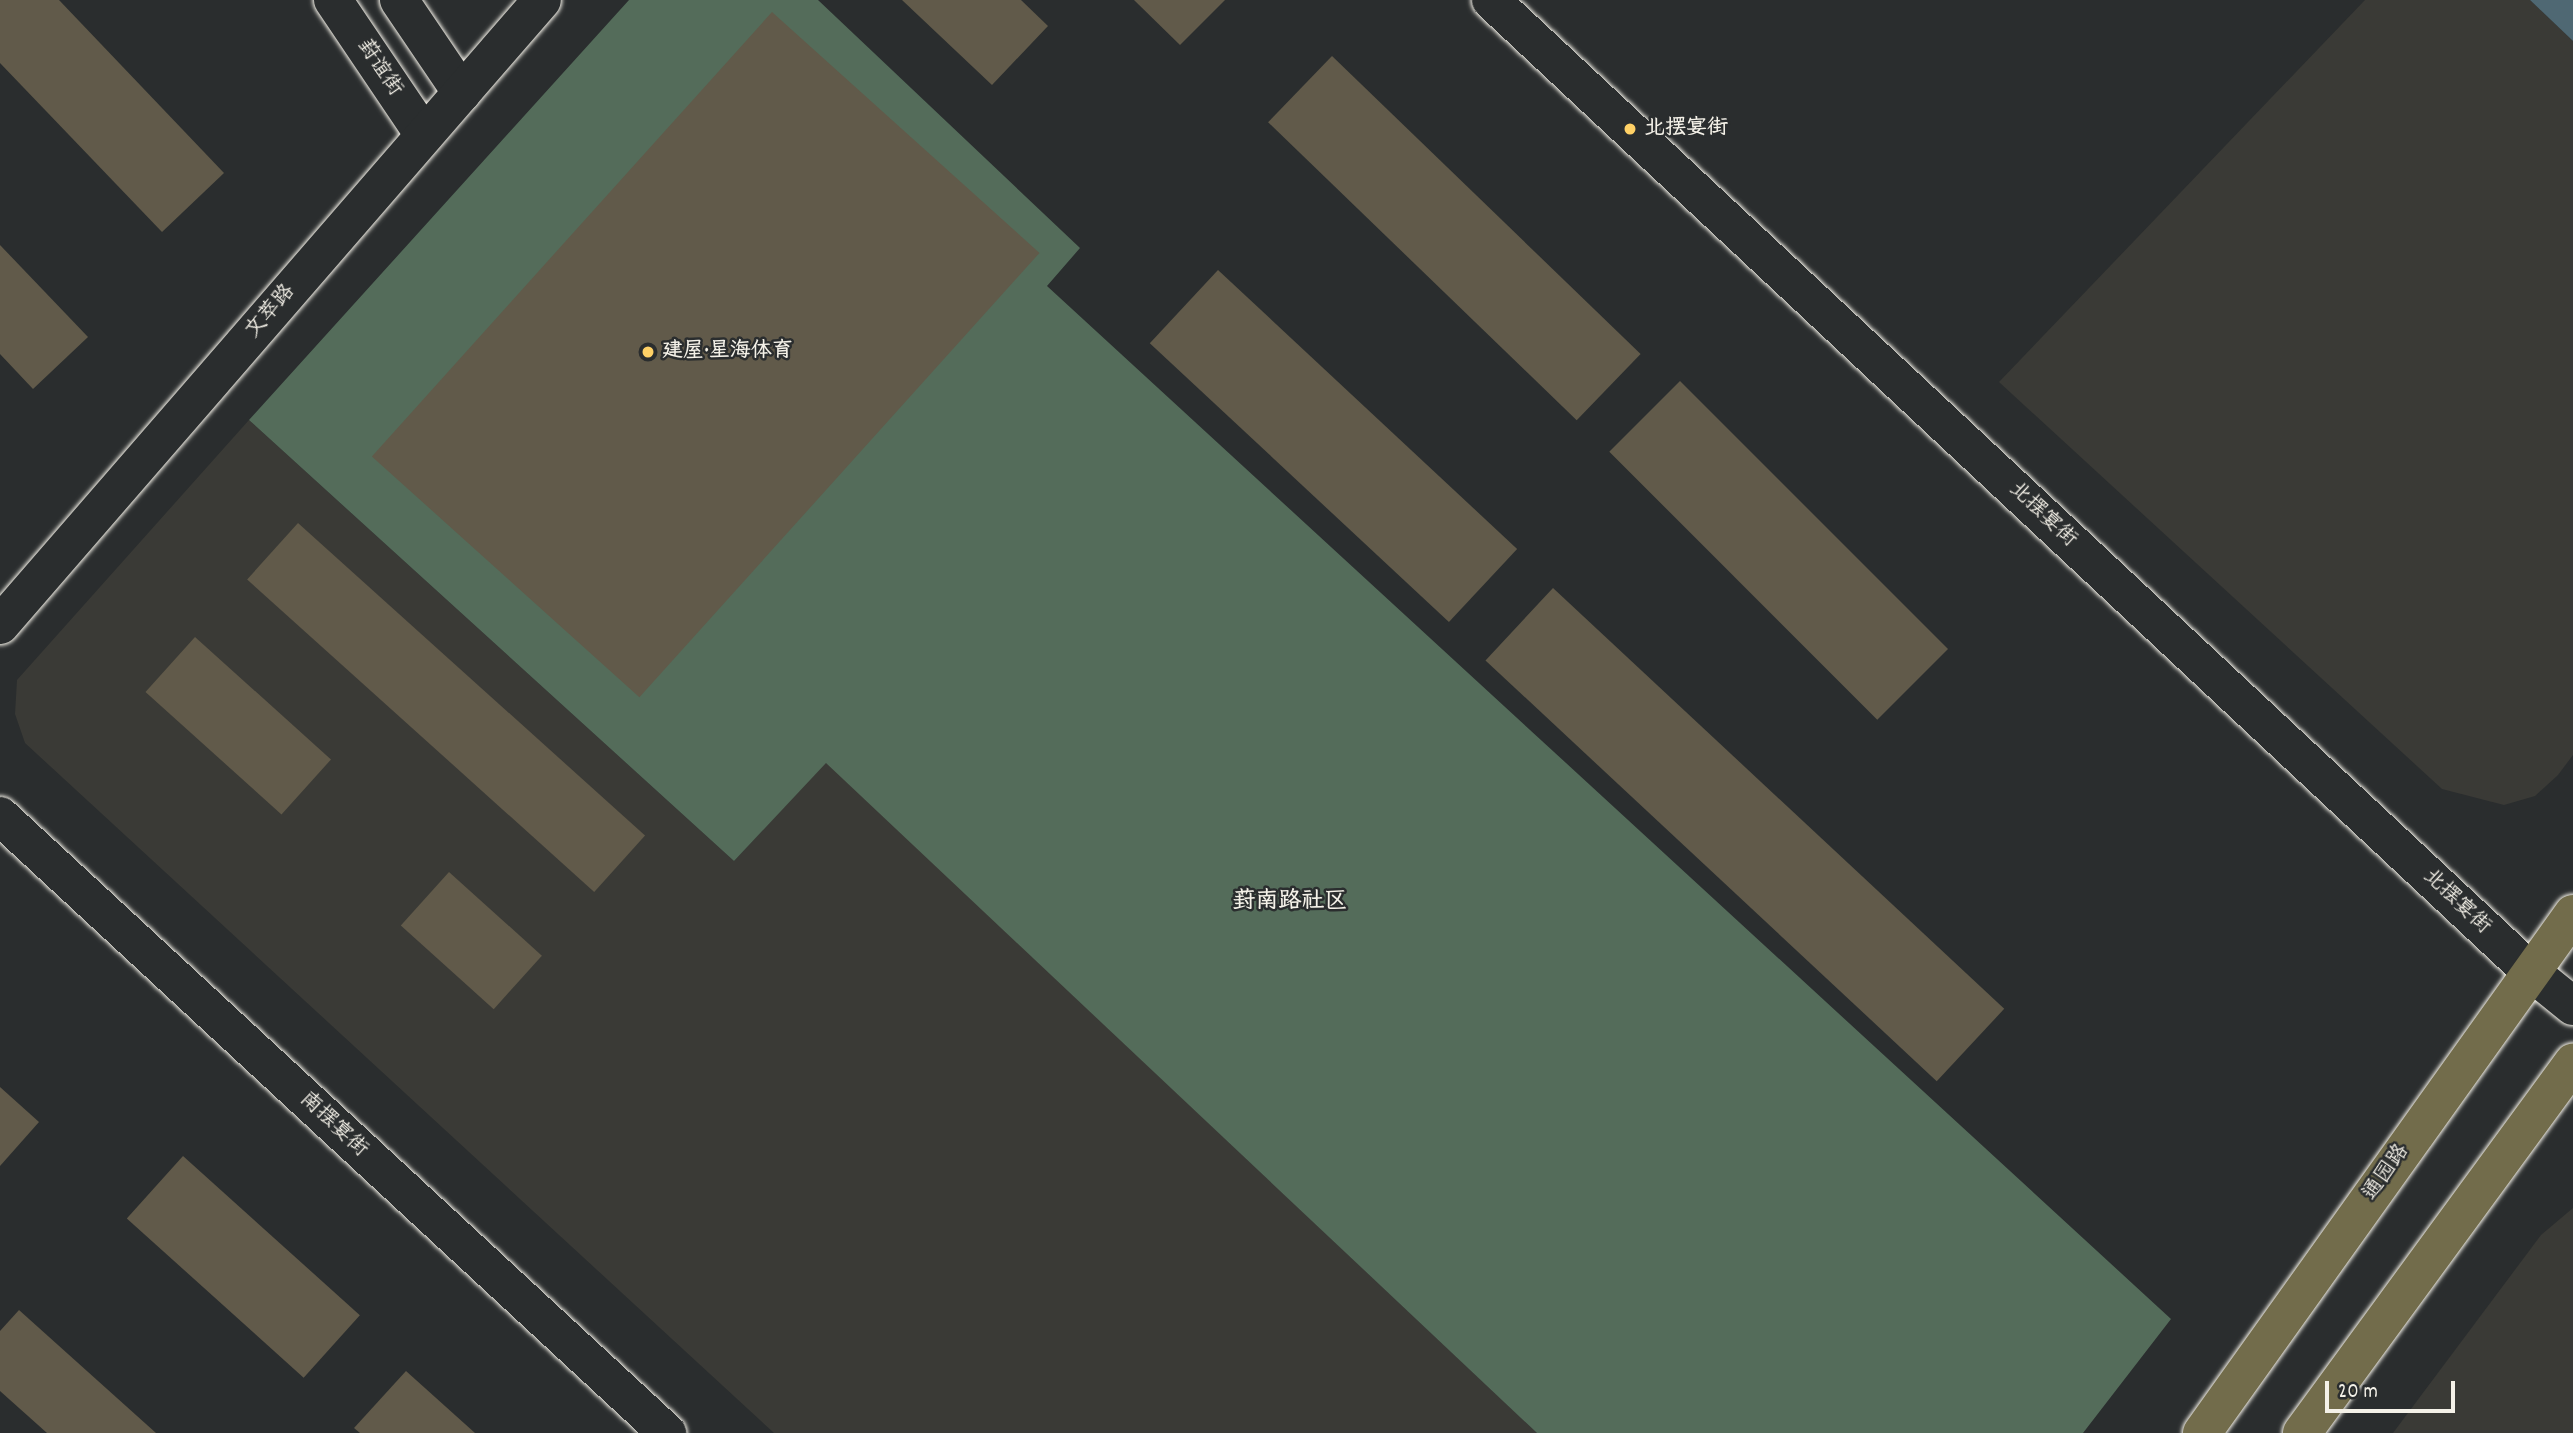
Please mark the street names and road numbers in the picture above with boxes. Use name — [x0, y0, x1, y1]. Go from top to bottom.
street label: 葑谊街 — [351, 35, 407, 101]
street label: 文萃路 — [241, 280, 301, 344]
street label: 北摆宴街 — [2003, 477, 2081, 553]
street label: 北摆宴街 — [2417, 864, 2495, 940]
street label: 南摆宴街 — [294, 1087, 372, 1163]
street label: 通园路 — [2359, 1140, 2415, 1206]

